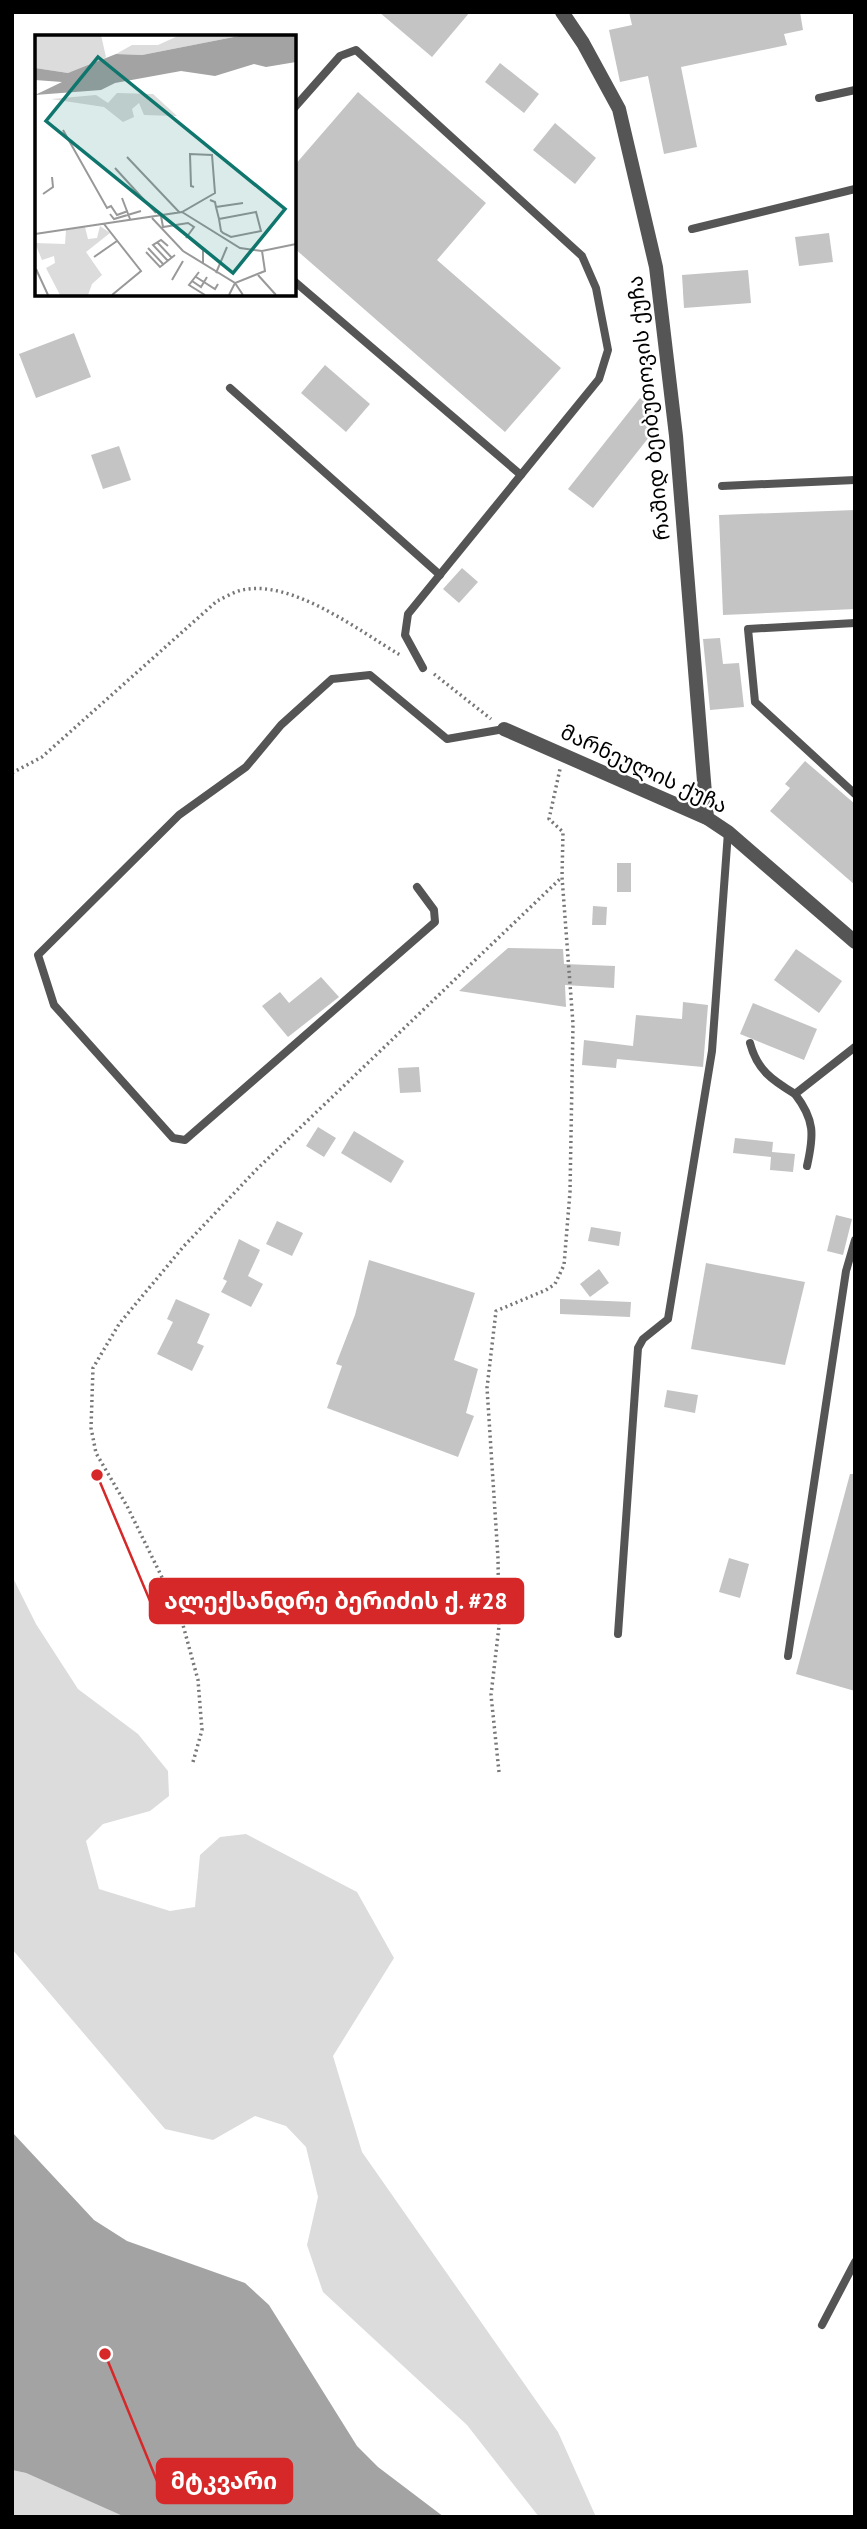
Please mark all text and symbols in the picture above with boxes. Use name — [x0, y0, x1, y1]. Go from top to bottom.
inset map — [35, 35, 296, 296]
street label: რაშიდ ბეიბუთოვის ქუჩა — [621, 274, 676, 542]
street label: მარნეულის ქუჩა — [557, 718, 732, 819]
callout: ალექსანდრე ბერიძის ქ. #28 — [150, 1579, 523, 1623]
text: ალექსანდრე ბერიძის ქ. #28 — [164, 1586, 508, 1616]
callout: მტკვარი — [157, 2459, 292, 2503]
text: მტკვარი — [171, 2466, 277, 2495]

